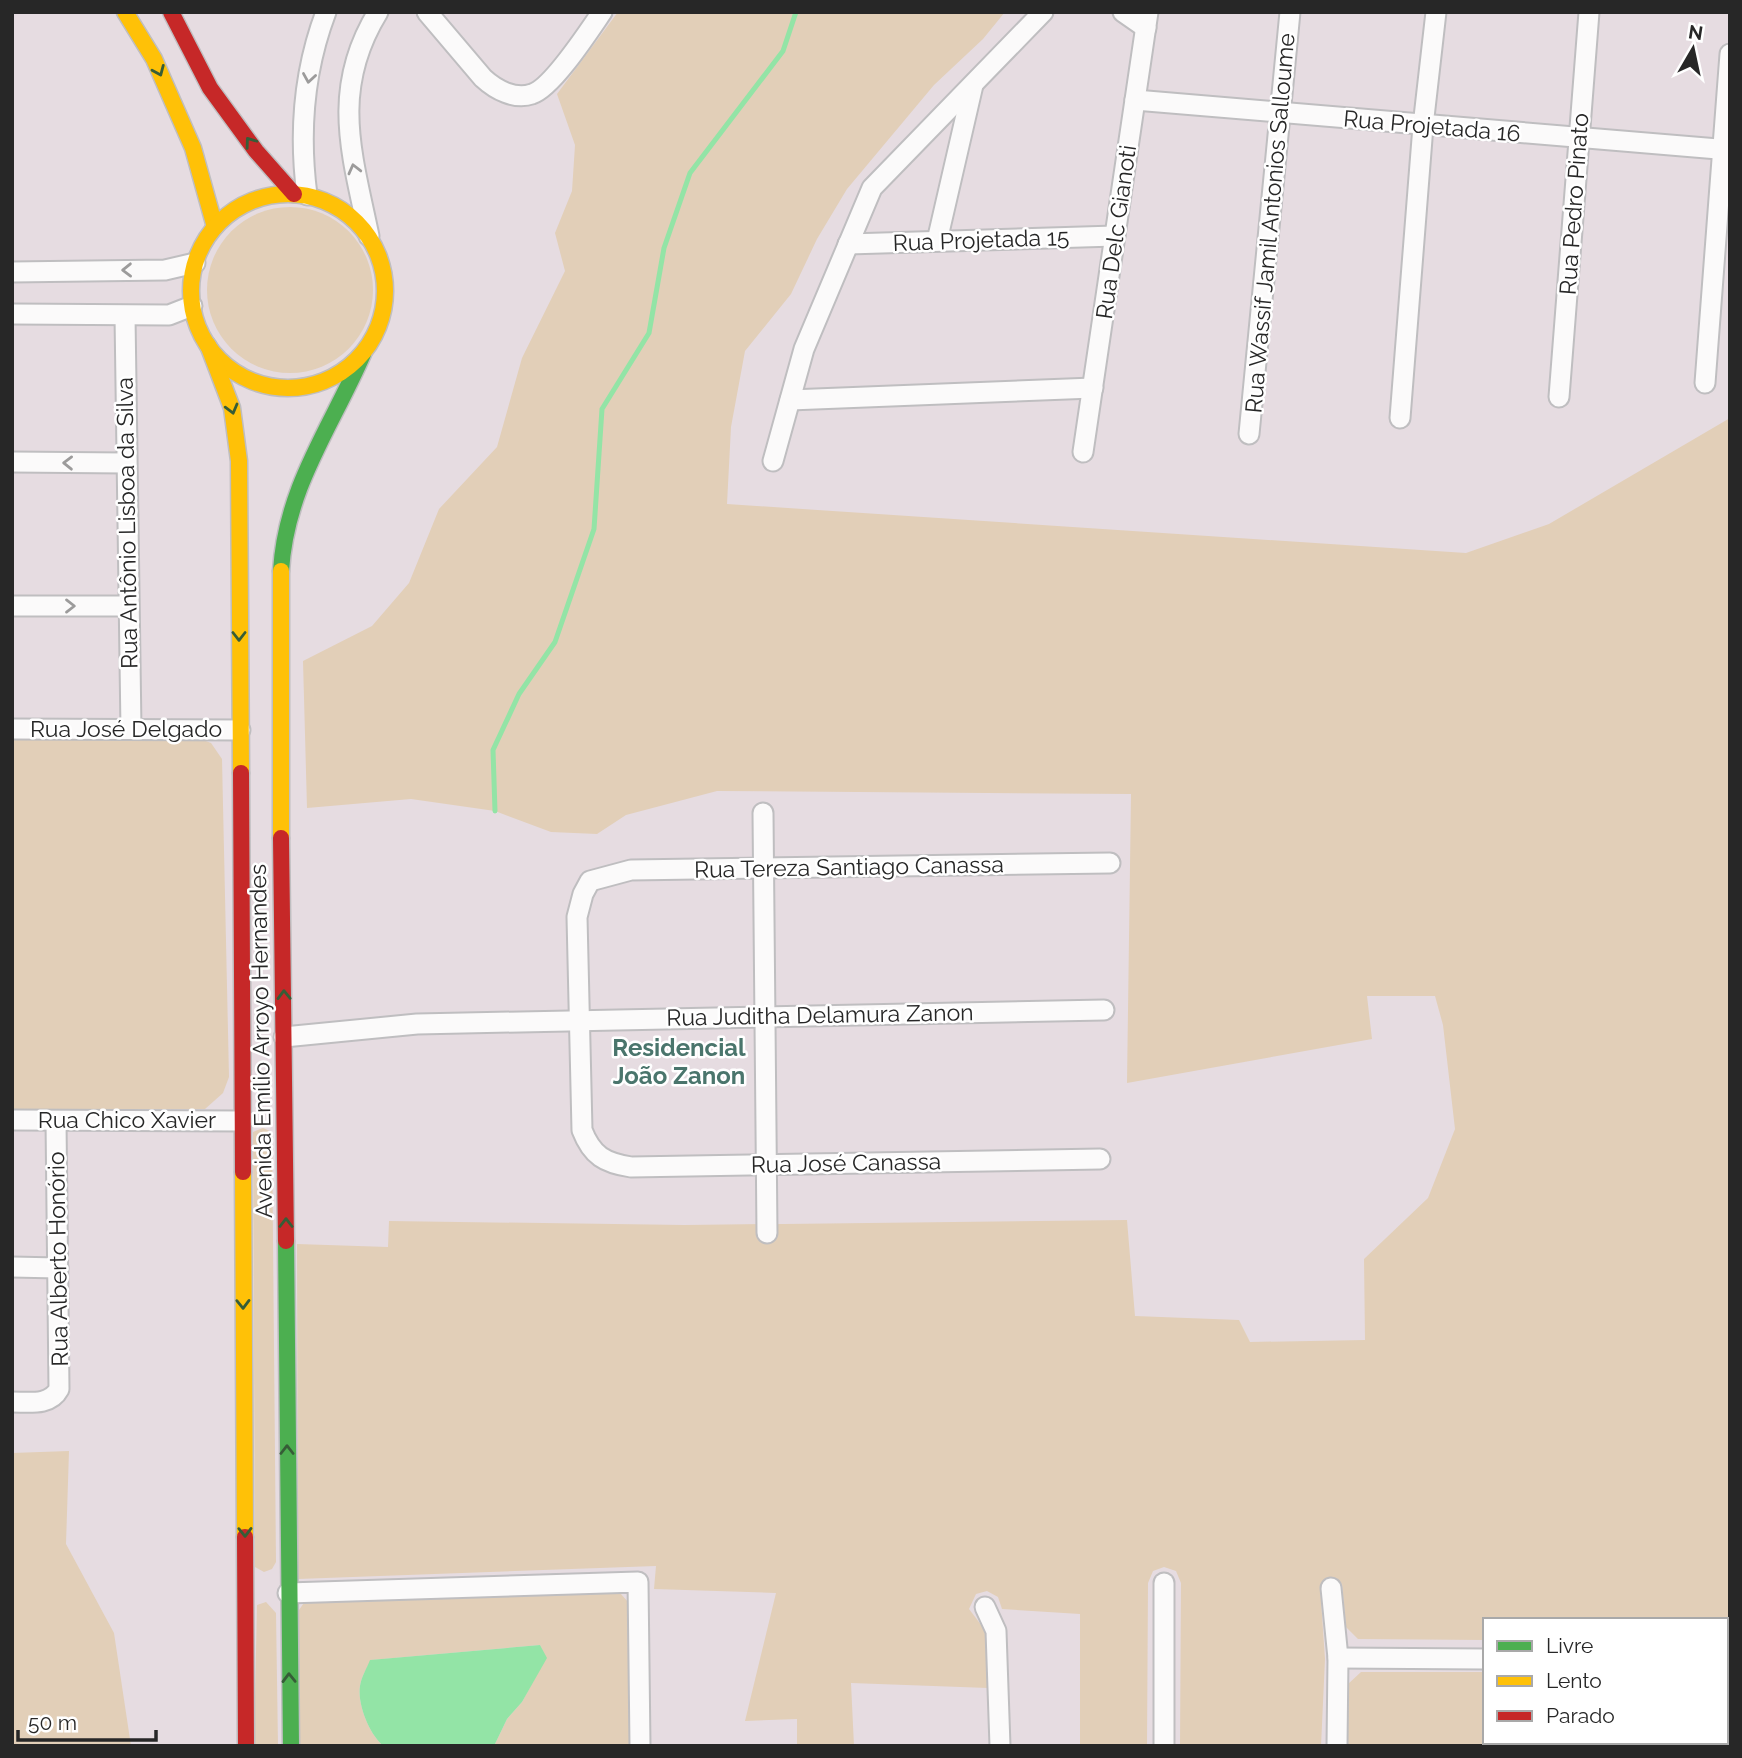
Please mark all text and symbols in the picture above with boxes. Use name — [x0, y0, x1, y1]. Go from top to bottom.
north arrow — [1658, 14, 1728, 84]
text: N — [1687, 20, 1705, 44]
street label: Rua Wassif Jamil Antonios Salloume — [1239, 32, 1300, 414]
one-way arrow — [151, 64, 165, 76]
one-way arrow — [302, 72, 317, 84]
street label: Rua Projetada 16 — [1342, 104, 1522, 147]
street label: Rua Pedro Pinato — [1554, 112, 1593, 296]
one-way arrow — [246, 137, 258, 150]
street label: Rua Delc Gianoti — [1090, 143, 1141, 321]
one-way arrow — [348, 163, 362, 175]
street label: Rua Projetada 15 — [892, 223, 1070, 256]
one-way arrow — [122, 262, 132, 278]
street label: Rua Antônio Lisboa da Silva — [110, 377, 143, 669]
one-way arrow — [224, 403, 238, 415]
one-way arrow — [63, 455, 73, 471]
one-way arrow — [65, 598, 75, 614]
one-way arrow — [231, 631, 247, 642]
street label: Rua José Delgado — [30, 715, 222, 742]
street label: Rua Tereza Santiago Canassa — [694, 850, 1004, 883]
street label: Avenida Emílio Arroyo Hernandes — [244, 864, 277, 1218]
one-way arrow — [276, 989, 292, 1000]
street label: Rua Juditha Delamura Zanon — [666, 998, 974, 1031]
district label: Residencial João Zanon — [612, 1033, 746, 1090]
street label: Rua Chico Xavier — [38, 1106, 216, 1133]
street label: Rua José Canassa — [751, 1147, 941, 1178]
street label: Rua Alberto Honório — [42, 1151, 73, 1367]
one-way arrow — [278, 1217, 294, 1227]
one-way arrow — [235, 1299, 250, 1310]
one-way arrow — [279, 1444, 295, 1455]
one-way arrow — [237, 1527, 253, 1538]
legend — [1483, 1618, 1728, 1744]
text: Livre — [1546, 1633, 1593, 1658]
text: Lento — [1546, 1668, 1602, 1693]
one-way arrow — [282, 1672, 297, 1683]
scale bar — [18, 1698, 156, 1742]
text: Parado — [1546, 1703, 1615, 1728]
text: 50 m — [28, 1710, 77, 1735]

